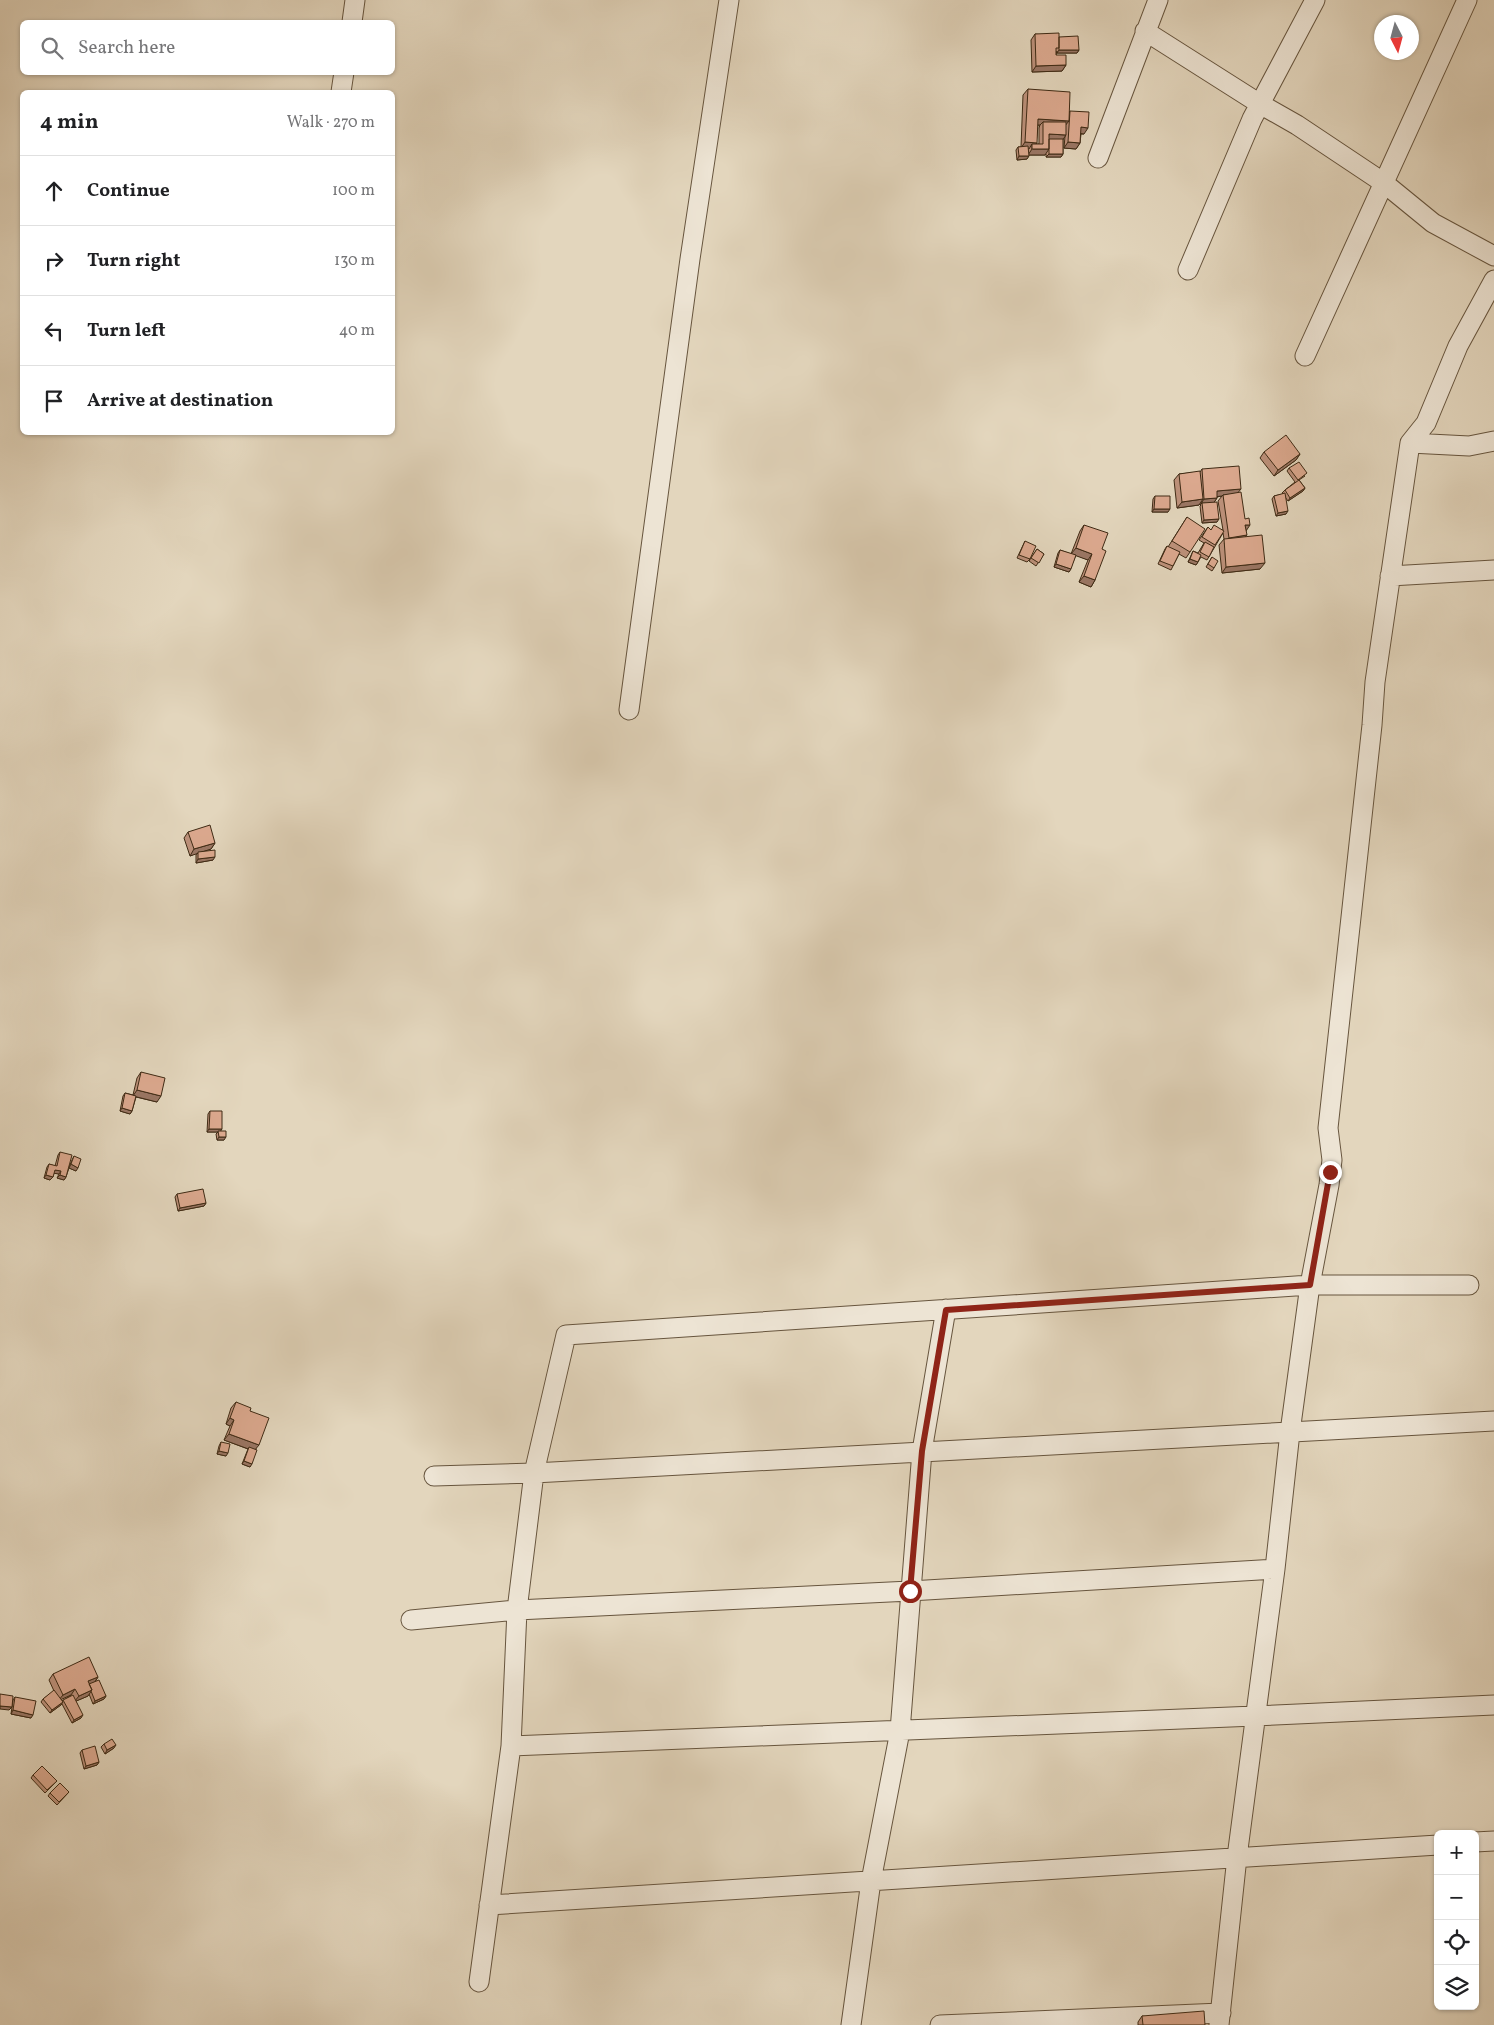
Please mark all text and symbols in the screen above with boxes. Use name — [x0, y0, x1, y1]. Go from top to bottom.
north arrow — [1374, 15, 1419, 60]
search box — [20, 20, 395, 75]
icon: search — [38, 34, 66, 62]
text: Search here — [78, 35, 175, 61]
text: 4 min — [40, 108, 99, 137]
text: Walk · 270 m — [287, 112, 375, 134]
icon: ahead — [40, 177, 68, 205]
text: Continue — [87, 178, 170, 204]
text: 100 m — [332, 180, 375, 202]
icon: right — [40, 247, 68, 275]
text: Turn right — [87, 248, 180, 274]
text: 130 m — [334, 250, 375, 272]
icon: left — [40, 317, 68, 345]
text: Turn left — [87, 318, 166, 344]
text: 40 m — [339, 320, 375, 342]
icon: arrive — [40, 387, 68, 415]
text: Arrive at destination — [87, 388, 273, 414]
route end — [1319, 1161, 1342, 1184]
route start — [899, 1580, 922, 1603]
map controls — [1434, 1830, 1479, 2010]
button: + — [1434, 1830, 1479, 1875]
button: − — [1434, 1875, 1479, 1920]
button: locate — [1434, 1920, 1479, 1965]
button: layers — [1434, 1965, 1479, 2010]

